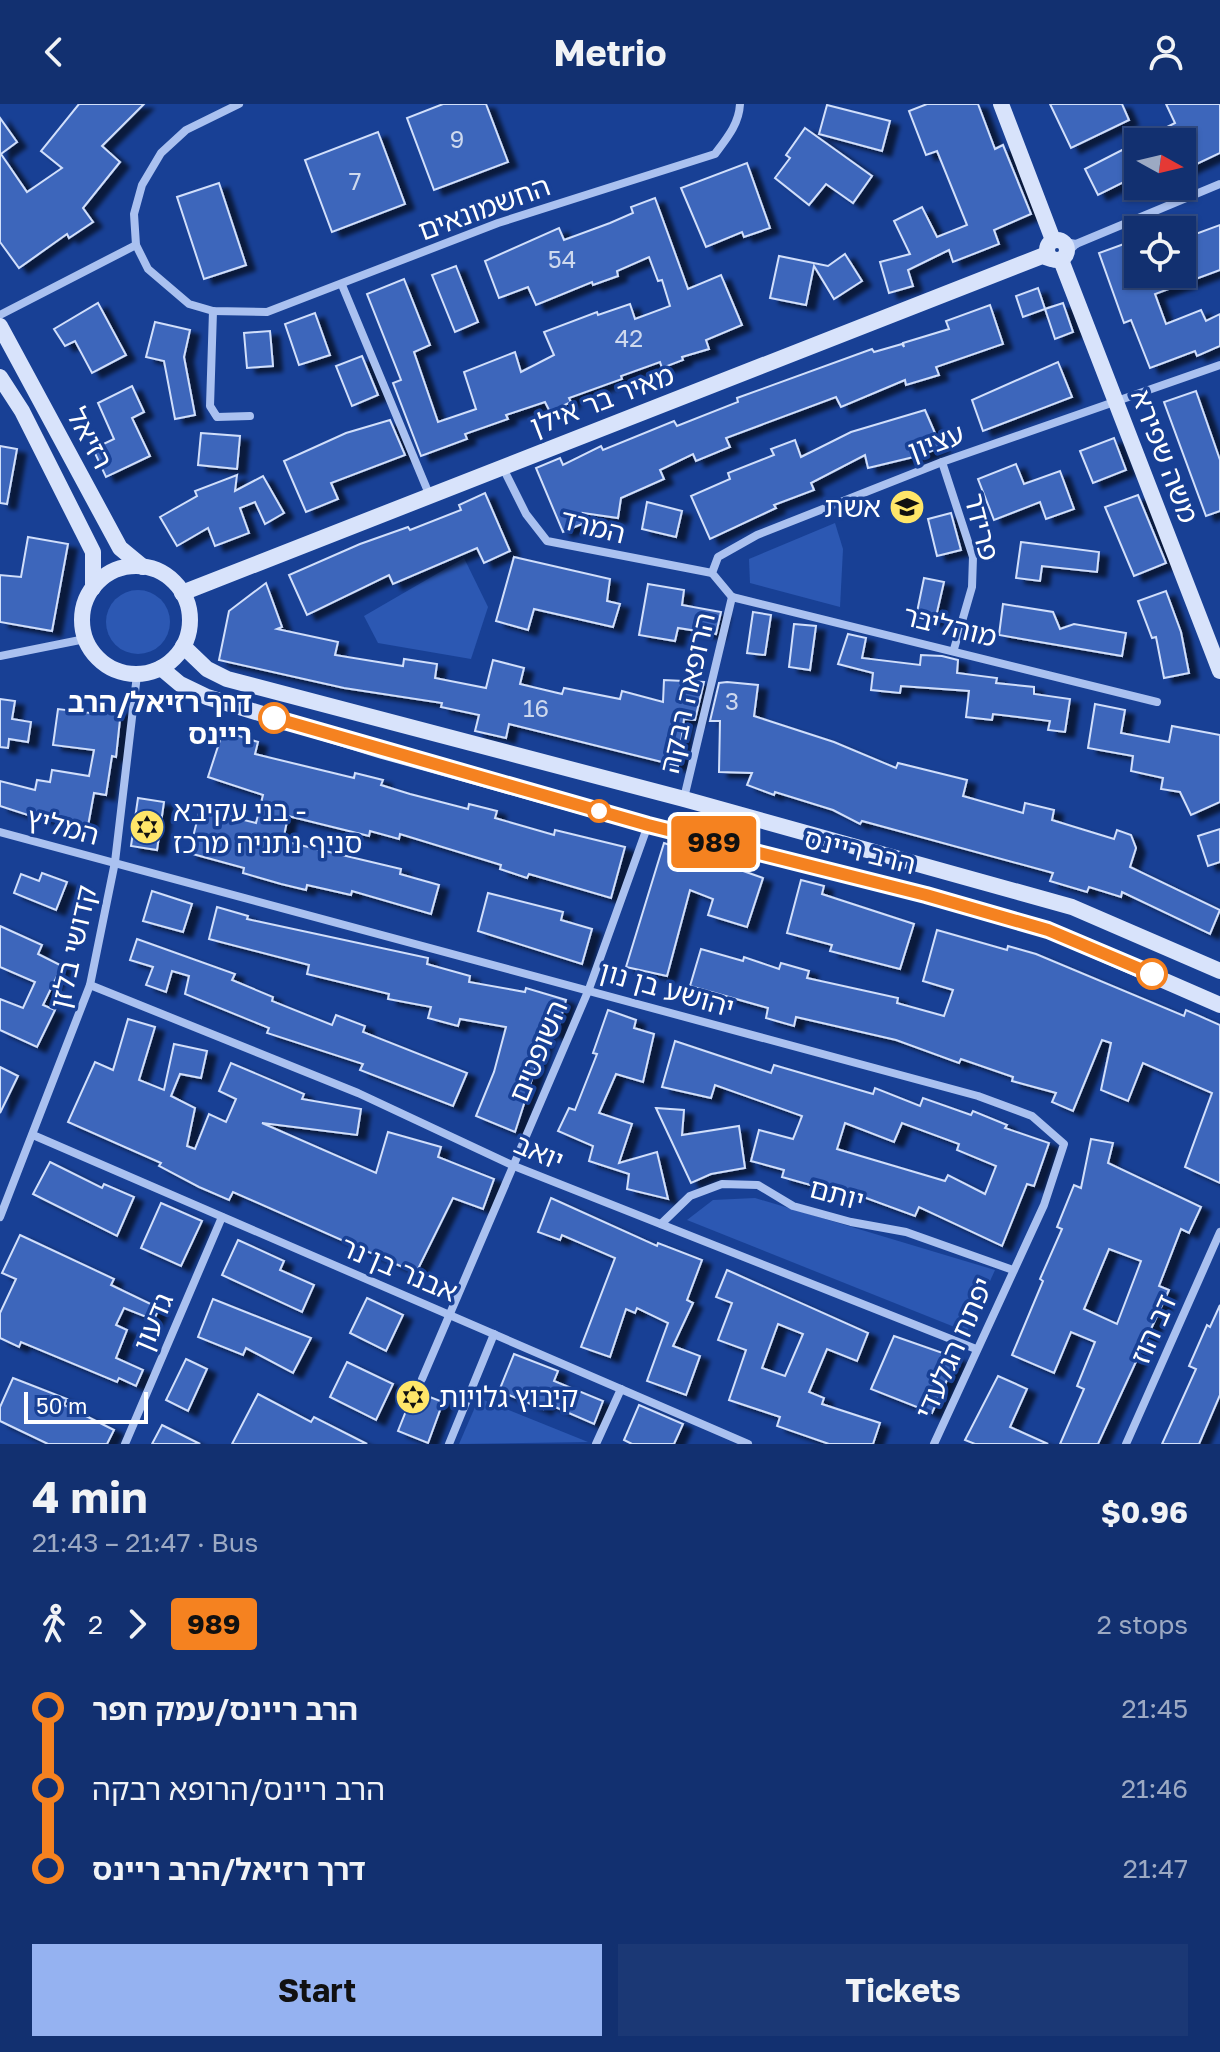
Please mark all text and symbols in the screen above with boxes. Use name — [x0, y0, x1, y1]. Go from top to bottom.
icon: back — [32, 30, 76, 74]
icon: person — [1144, 30, 1188, 74]
text: Metrio — [553, 31, 667, 74]
house number: 9 — [450, 124, 464, 153]
north arrow — [1124, 128, 1196, 200]
map controls — [1124, 128, 1196, 288]
house number: 7 — [349, 166, 361, 195]
street label: החשמונאים — [413, 168, 554, 247]
button: locate — [1124, 216, 1196, 288]
house number: 54 — [548, 244, 576, 273]
house number: 42 — [615, 323, 643, 352]
street label: מאיר בר אילן — [525, 357, 678, 442]
street label: משה שפירא — [1125, 384, 1206, 527]
street label: רזיאל — [61, 402, 120, 474]
street label: עציון — [903, 416, 968, 467]
school or university icon: אשת — [888, 488, 926, 526]
place label: אשת — [824, 490, 881, 523]
street label: פרידר — [958, 490, 1007, 564]
street label: המרד — [557, 502, 629, 549]
street label: מוהליבר — [900, 598, 1000, 653]
street label: הרופאה רבקה — [652, 609, 721, 776]
place label: דרך רזיאל/הרב ריינס — [68, 685, 252, 750]
house number: 3 — [725, 686, 739, 715]
house number: 16 — [523, 693, 549, 722]
marker: דרך רזיאל/הרב ריינס — [259, 703, 289, 733]
place label: בני עקיבא - סניף נתניה מרכז — [173, 794, 362, 859]
street label: המליץ — [23, 800, 103, 851]
unlabelled marker — [588, 800, 610, 822]
synagogue icon: בני עקיבא - סניף נתניה מרכז — [128, 808, 166, 846]
line badge: 989 — [668, 816, 760, 868]
street label: הרב ריינס — [801, 821, 919, 880]
text: 989 — [687, 825, 741, 858]
street label: קדושי בלזן — [42, 882, 103, 1012]
street label: יהושע בן נון — [596, 954, 738, 1023]
unlabelled marker — [1137, 959, 1167, 989]
street label: השופטים — [501, 995, 574, 1107]
street label: יואב — [510, 1127, 569, 1177]
street label: יותם — [806, 1170, 868, 1217]
street label: אבנר בן נר — [336, 1229, 462, 1308]
street label: יפתח הגלעדי — [908, 1272, 999, 1424]
street label: גדעון — [126, 1288, 179, 1356]
street label: דב הוז — [1123, 1289, 1182, 1369]
synagogue icon: קיבוץ גלויות — [394, 1378, 432, 1416]
place label: קיבוץ גלויות — [439, 1380, 578, 1413]
scale bar — [24, 1388, 148, 1424]
text: 50 m — [36, 1392, 87, 1419]
text: 4 min — [32, 1470, 148, 1523]
text: $0.96 — [1101, 1494, 1188, 1530]
text: 21:43 – 21:47 · Bus — [32, 1527, 258, 1558]
icon: walk — [32, 1602, 76, 1646]
icon: forward — [115, 1602, 159, 1646]
text: 989 — [187, 1607, 241, 1640]
text: 2 — [88, 1609, 103, 1640]
text: 2 stops — [1097, 1609, 1188, 1640]
text: הרב ריינס/עמק חפר — [92, 1691, 358, 1727]
text: 21:45 — [1122, 1693, 1188, 1724]
text: הרב ריינס/הרופא רבקה — [92, 1771, 385, 1807]
text: 21:46 — [1121, 1773, 1188, 1804]
text: דרך רזיאל/הרב ריינס — [92, 1851, 366, 1887]
text: 21:47 — [1123, 1853, 1188, 1884]
button: Start — [32, 1944, 602, 2036]
button: Tickets — [618, 1944, 1188, 2036]

